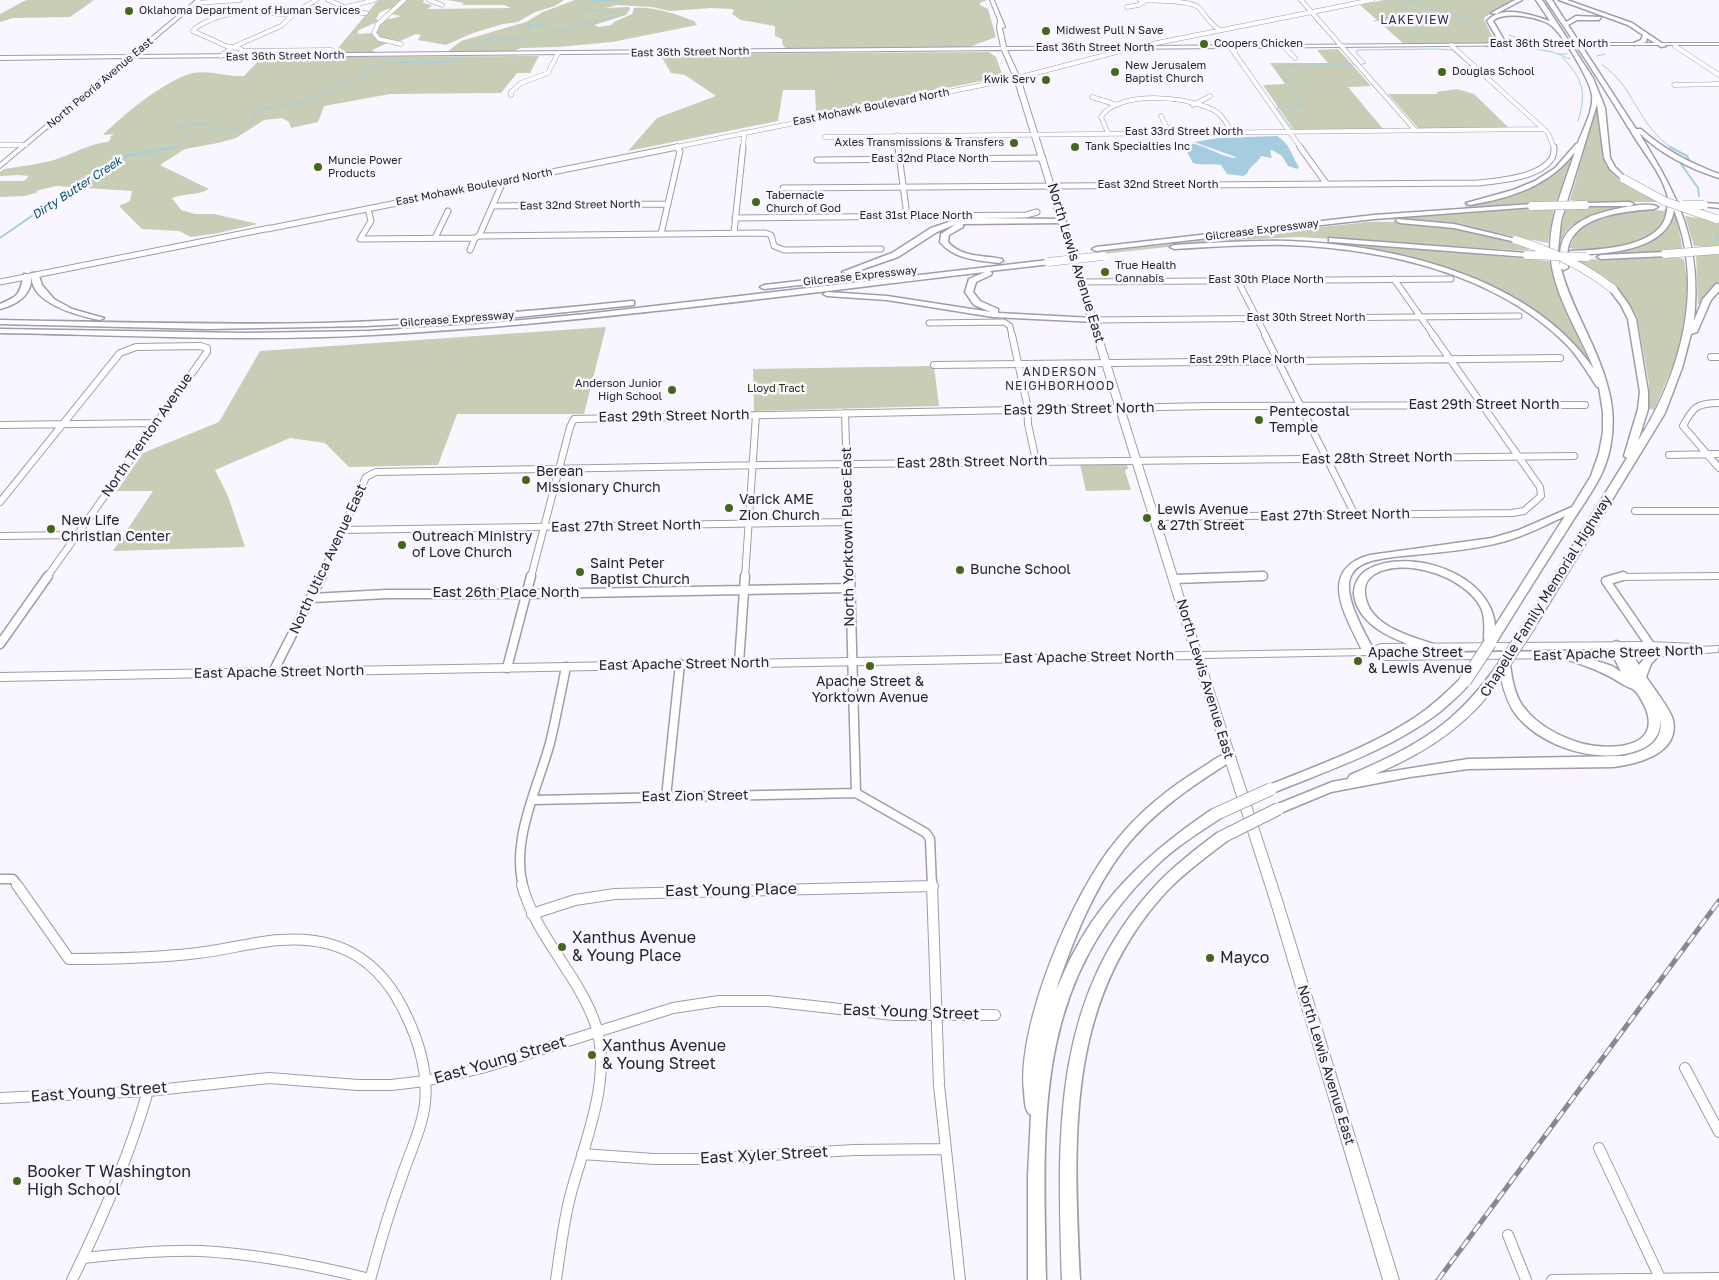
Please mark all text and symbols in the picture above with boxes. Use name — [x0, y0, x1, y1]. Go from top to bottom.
place label: Oklahoma Department of Human Services — [139, 4, 360, 18]
marker: Oklahoma Department of Human Services — [123, 5, 135, 17]
district label: LAKEVIEW — [1379, 13, 1451, 27]
place label: Midwest Pull N Save — [1056, 24, 1163, 38]
marker: Midwest Pull N Save — [1040, 25, 1052, 37]
street label: North Peoria Avenue East — [44, 35, 156, 131]
place label: Coopers Chicken — [1214, 37, 1303, 51]
street label: East 36th Street North — [1490, 37, 1608, 51]
marker: Coopers Chicken — [1198, 38, 1210, 50]
street label: East 36th Street North — [1036, 41, 1154, 55]
street label: East 36th Street North — [631, 44, 749, 60]
street label: East 36th Street North — [226, 48, 344, 64]
place label: New Jerusalem Baptist Church — [1125, 59, 1206, 85]
place label: Douglas School — [1452, 65, 1535, 79]
marker: New Jerusalem Baptist Church — [1109, 66, 1121, 78]
marker: Douglas School — [1436, 66, 1448, 78]
place label: Kwik Serv — [984, 73, 1036, 87]
marker: Kwik Serv — [1040, 74, 1052, 86]
street label: East Mohawk Boulevard North — [792, 85, 950, 129]
street label: East 33rd Street North — [1125, 125, 1243, 139]
place label: Axles Transmissions & Transfers — [835, 136, 1004, 150]
marker: Axles Transmissions & Transfers — [1008, 137, 1020, 149]
place label: Tank Specialties Inc — [1085, 140, 1190, 154]
marker: Tank Specialties Inc — [1069, 141, 1081, 153]
street label: East 32nd Place North — [871, 152, 989, 166]
water label: Dirty Butter Creek — [29, 154, 125, 222]
place label: Muncie Power Products — [328, 154, 402, 180]
marker: Muncie Power Products — [312, 161, 324, 173]
street label: East Mohawk Boulevard North — [395, 165, 553, 209]
street label: East 32nd Street North — [1098, 178, 1218, 192]
street label: North Lewis Avenue East — [1044, 181, 1108, 345]
place label: Tabernacle Church of God — [766, 189, 841, 215]
marker: Tabernacle Church of God — [750, 196, 762, 208]
street label: East 32nd Street North — [519, 197, 641, 213]
street label: East 31st Place North — [859, 209, 973, 223]
street label: Gilcrease Expressway — [1204, 216, 1320, 244]
place label: True Health Cannabis — [1115, 259, 1176, 285]
street label: Gilcrease Expressway — [802, 263, 918, 289]
marker: True Health Cannabis — [1099, 266, 1111, 278]
street label: East 30th Place North — [1208, 273, 1324, 287]
street label: Gilcrease Expressway — [399, 308, 515, 330]
street label: East 30th Street North — [1247, 311, 1365, 325]
street label: East 29th Place North — [1189, 353, 1305, 367]
district label: ANDERSON NEIGHBORHOOD — [1003, 365, 1117, 393]
street label: North Trenton Avenue — [98, 370, 196, 500]
place label: Anderson Junior High School — [575, 377, 662, 403]
park label: Lloyd Tract — [747, 382, 805, 396]
marker: Anderson Junior High School — [666, 384, 678, 396]
street label: East 29th Street North — [1408, 397, 1560, 413]
street label: East 29th Street North — [1003, 399, 1155, 419]
place label: Pentecostal Temple — [1269, 404, 1350, 437]
street label: East 29th Street North — [598, 406, 750, 426]
marker: Pentecostal Temple — [1253, 414, 1265, 426]
street label: North Yorktown Place East — [838, 447, 858, 627]
street label: East 28th Street North — [1301, 448, 1453, 468]
street label: East 28th Street North — [896, 452, 1048, 472]
place label: Berean Missionary Church — [536, 464, 661, 497]
marker: Berean Missionary Church — [520, 474, 532, 486]
street label: North Utica Avenue East — [286, 481, 370, 637]
place label: Varick AME Zion Church — [739, 492, 820, 524]
street label: Chapelle Family Memorial Highway — [1477, 492, 1615, 700]
marker: Varick AME Zion Church — [723, 502, 735, 514]
place label: Lewis Avenue & 27th Street — [1157, 502, 1248, 534]
street label: East 27th Street North — [1260, 505, 1410, 525]
marker: Lewis Avenue & 27th Street — [1141, 512, 1153, 524]
place label: New Life Christian Center — [61, 513, 170, 546]
street label: East 27th Street North — [551, 516, 701, 536]
marker: New Life Christian Center — [45, 523, 57, 535]
place label: Outreach Ministry of Love Church — [412, 529, 532, 562]
marker: Outreach Ministry of Love Church — [396, 539, 408, 551]
place label: Saint Peter Baptist Church — [590, 556, 690, 588]
place label: Bunche School — [970, 562, 1071, 578]
marker: Bunche School — [954, 564, 966, 576]
marker: Saint Peter Baptist Church — [574, 566, 586, 578]
street label: East 26th Place North — [433, 585, 579, 601]
street label: North Lewis Avenue East — [1173, 597, 1237, 761]
street label: East Apache Street North — [1532, 642, 1704, 664]
place label: Apache Street & Lewis Avenue — [1368, 645, 1472, 678]
street label: East Apache Street North — [1004, 647, 1174, 667]
street label: East Apache Street North — [599, 654, 769, 674]
marker: Apache Street & Lewis Avenue — [1352, 655, 1364, 667]
marker: Apache Street & Yorktown Avenue — [864, 660, 876, 672]
street label: East Apache Street North — [194, 662, 364, 682]
place label: Apache Street & Yorktown Avenue — [812, 674, 928, 706]
street label: East Zion Street — [641, 787, 749, 805]
street label: East Young Place — [665, 879, 797, 901]
place label: Xanthus Avenue & Young Place — [572, 928, 696, 966]
marker: Xanthus Avenue & Young Place — [556, 941, 568, 953]
place label: Mayco — [1220, 948, 1269, 968]
marker: Mayco — [1204, 952, 1216, 964]
street label: North Lewis Avenue East — [1294, 983, 1358, 1147]
street label: East Young Street — [842, 1000, 980, 1024]
street label: East Young Street — [432, 1032, 568, 1088]
place label: Xanthus Avenue & Young Street — [602, 1036, 726, 1074]
marker: Xanthus Avenue & Young Street — [586, 1049, 598, 1061]
street label: East Young Street — [30, 1078, 168, 1106]
street label: East Xyler Street — [699, 1142, 829, 1168]
place label: Booker T Washington High School — [27, 1162, 191, 1200]
marker: Booker T Washington High School — [11, 1175, 23, 1187]

